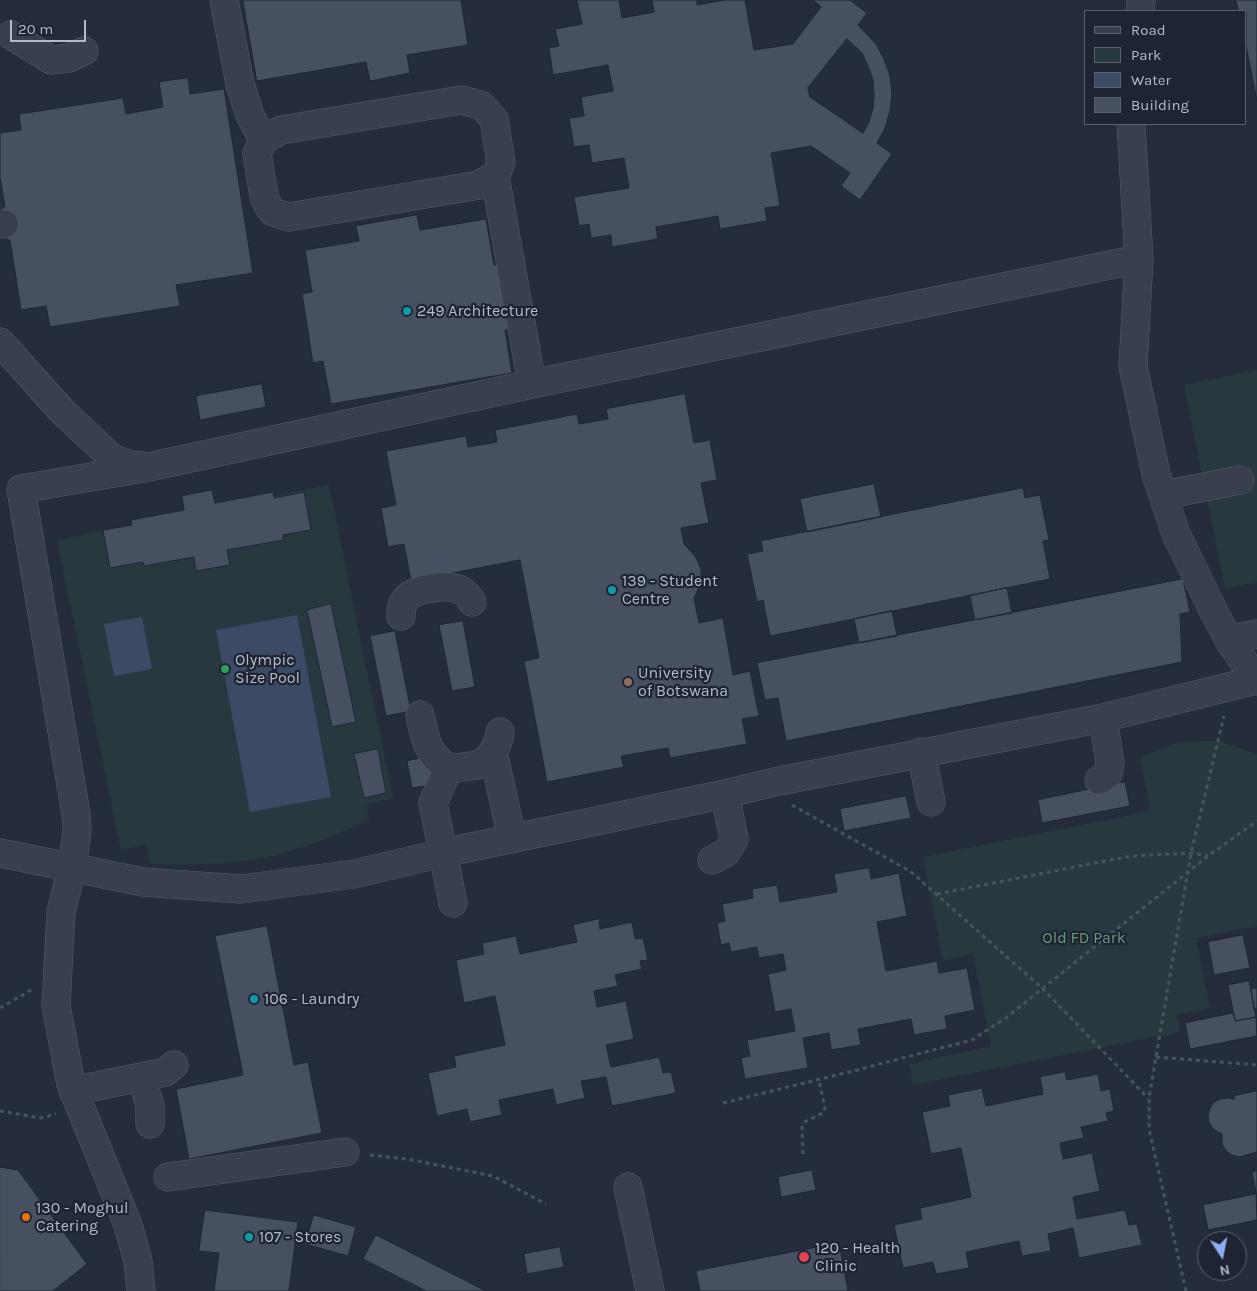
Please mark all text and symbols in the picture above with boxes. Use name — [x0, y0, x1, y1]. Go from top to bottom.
scale bar — [12, 10, 89, 42]
legend — [1084, 10, 1247, 125]
text: 20 m — [18, 20, 53, 38]
text: Road — [1131, 21, 1166, 39]
text: Park — [1131, 46, 1161, 64]
text: Water — [1131, 71, 1171, 89]
text: Building — [1131, 96, 1189, 114]
place label: 249 Architecture — [417, 301, 538, 321]
marker: 249 Architecture — [401, 305, 413, 317]
place label: 139 - Student Centre — [622, 571, 718, 609]
marker: 139 - Student Centre — [606, 584, 618, 596]
place label: Olympic Size Pool — [235, 650, 300, 688]
marker: Olympic Size Pool — [219, 663, 231, 675]
place label: University of Botswana — [638, 663, 728, 701]
marker: University of Botswana — [622, 676, 634, 688]
park label: Old FD Park — [1042, 928, 1126, 948]
place label: 106 - Laundry — [264, 989, 359, 1009]
marker: 106 - Laundry — [248, 993, 260, 1005]
place label: 130 - Moghul Catering — [36, 1198, 129, 1236]
marker: 130 - Moghul Catering — [20, 1211, 32, 1223]
place label: 107 - Stores — [259, 1227, 341, 1247]
marker: 107 - Stores — [243, 1231, 255, 1243]
north arrow — [1197, 1231, 1247, 1281]
place label: 120 - Health Clinic — [815, 1238, 900, 1276]
marker: 120 - Health Clinic — [797, 1250, 811, 1264]
text: N — [1218, 1261, 1231, 1280]

